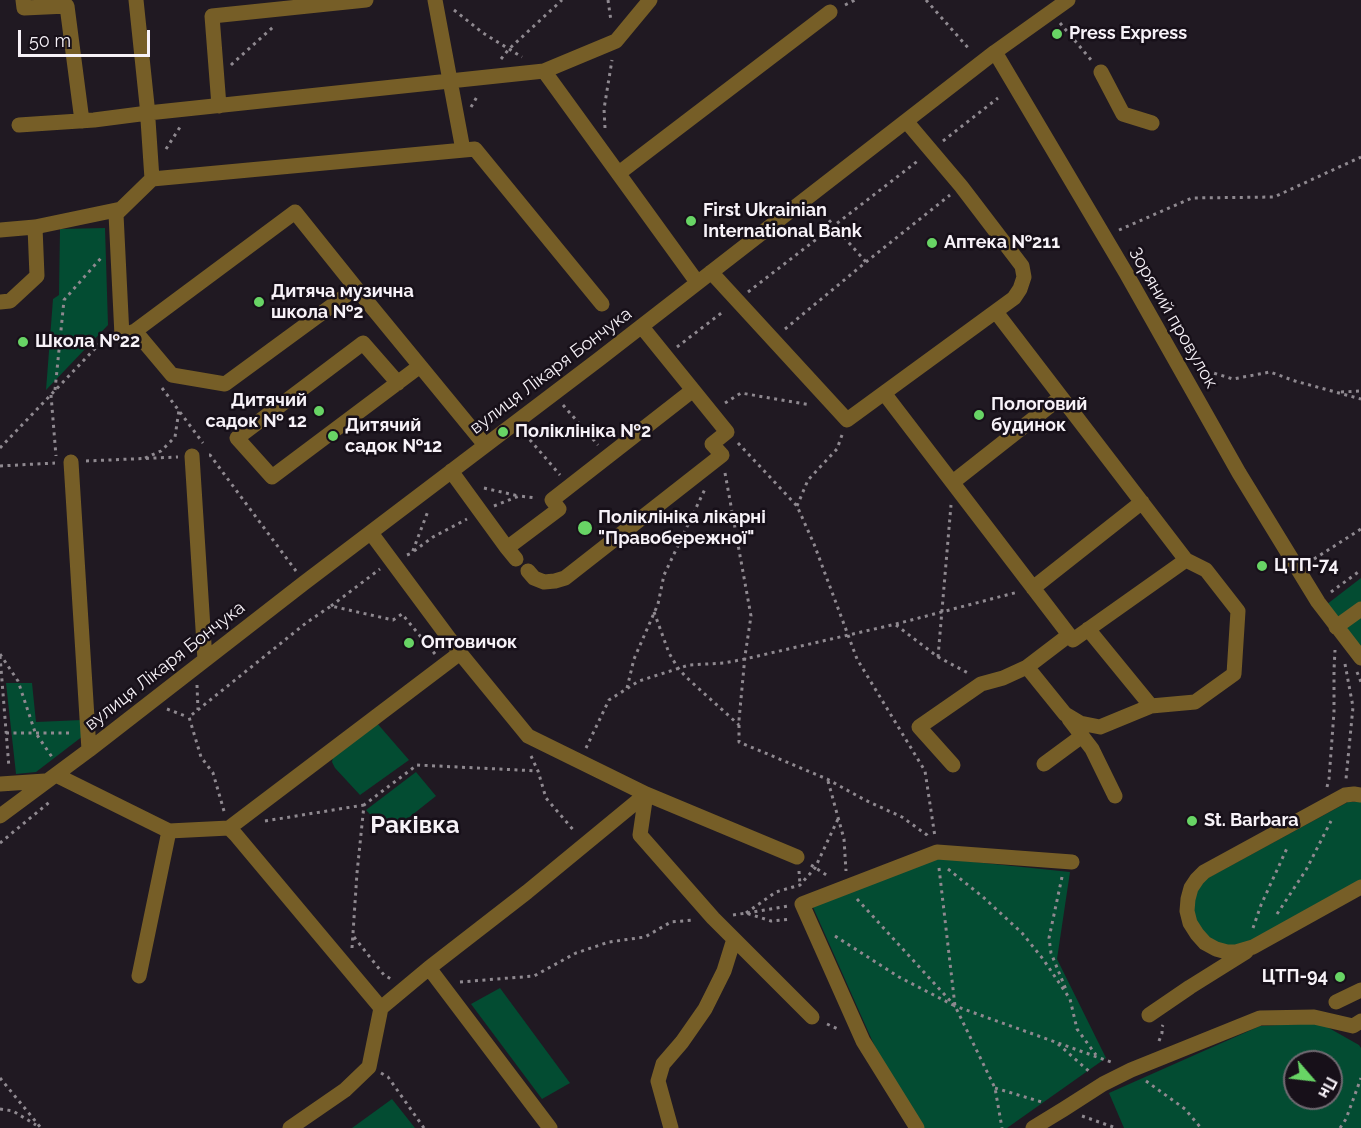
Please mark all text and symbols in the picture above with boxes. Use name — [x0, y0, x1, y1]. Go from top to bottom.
scale bar — [21, 18, 153, 56]
place label: Press Express — [1069, 23, 1187, 45]
marker: Press Express — [1050, 27, 1064, 41]
text: 50 m — [29, 30, 71, 51]
place label: First Ukrainian International Bank — [703, 200, 862, 242]
marker: First Ukrainian International Bank — [684, 214, 698, 228]
place label: Аптека №211 — [944, 232, 1060, 254]
marker: Аптека №211 — [925, 236, 939, 250]
street label: Зоряний провулок — [1124, 244, 1222, 392]
place label: Дитяча музична школа №2 — [271, 281, 414, 324]
marker: Дитяча музична школа №2 — [252, 295, 266, 309]
street label: вулиця Лікаря Бончука — [466, 303, 636, 439]
place label: Школа №22 — [35, 331, 140, 353]
marker: Школа №22 — [16, 335, 30, 349]
place label: Дитячий садок № 12 — [205, 390, 307, 432]
place label: Пологовий будинок — [991, 394, 1087, 436]
marker: Дитячий садок № 12 — [312, 404, 326, 418]
marker: Пологовий будинок — [972, 408, 986, 422]
place label: Дитячий садок №12 — [345, 415, 442, 458]
place label: Поліклініка №2 — [515, 421, 651, 443]
marker: Поліклініка №2 — [496, 425, 510, 439]
marker: Дитячий садок №12 — [326, 429, 340, 443]
place label: Поліклініка лікарні "Правобережної" — [598, 507, 766, 550]
marker: Поліклініка лікарні "Правобережної" — [576, 519, 594, 537]
place label: ЦТП-74 — [1274, 555, 1339, 577]
marker: ЦТП-74 — [1255, 559, 1269, 573]
street label: вулиця Лікаря Бончука — [81, 597, 249, 735]
place label: Оптовичок — [421, 632, 517, 654]
marker: Оптовичок — [402, 636, 416, 650]
place label: St. Barbara — [1204, 810, 1299, 832]
district label: Раківка — [370, 812, 460, 840]
marker: St. Barbara — [1185, 814, 1199, 828]
place label: ЦТП-94 — [1262, 966, 1328, 988]
marker: ЦТП-94 — [1333, 970, 1347, 984]
north arrow — [1283, 1050, 1343, 1110]
text: Пн — [1314, 1074, 1341, 1102]

